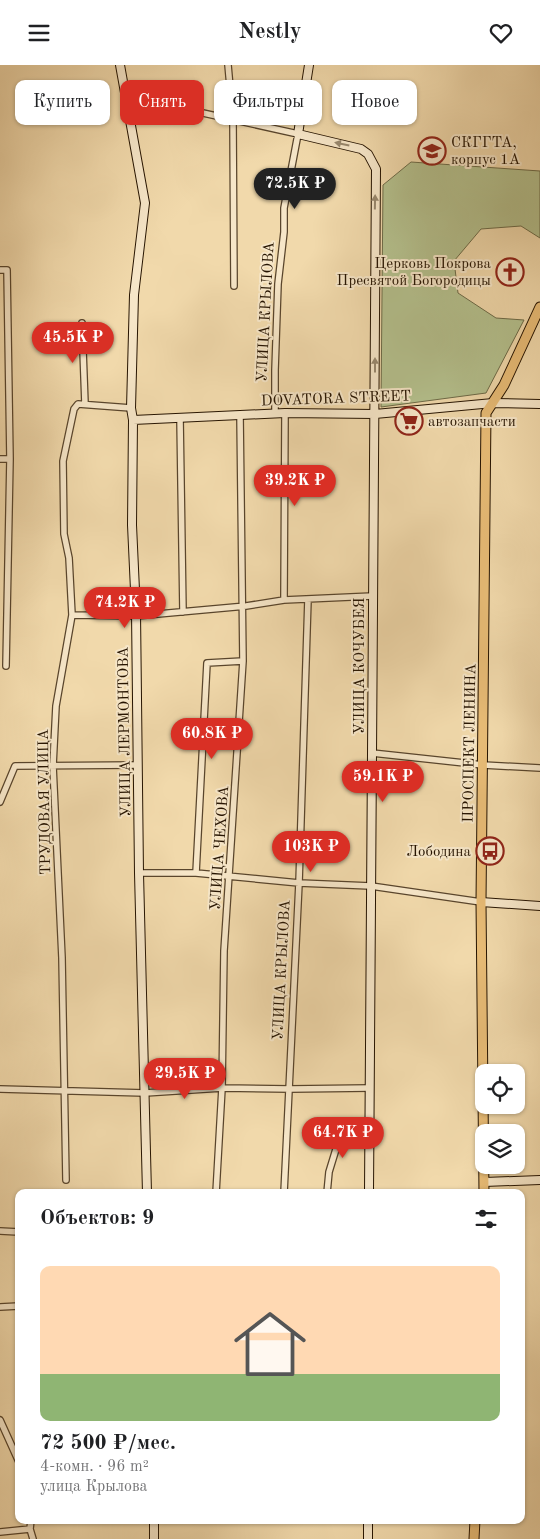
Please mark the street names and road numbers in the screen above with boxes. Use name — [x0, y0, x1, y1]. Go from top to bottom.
street label: УЛИЦА КРЫЛОВА — [255, 241, 278, 383]
street label: DOVATORA STREET — [261, 389, 411, 410]
street label: УЛИЦА КОЧУБЕЯ — [353, 597, 368, 735]
street label: УЛИЦА ЛЕРМОНТОВА — [117, 646, 134, 817]
street label: ПРОСПЕКТ ЛЕНИНА — [462, 663, 479, 823]
street label: ТРУДОВАЯ УЛИЦА — [37, 728, 54, 875]
street label: УЛИЦА ЧЕХОВА — [209, 785, 232, 911]
street label: УЛИЦА КРЫЛОВА — [271, 899, 294, 1041]

